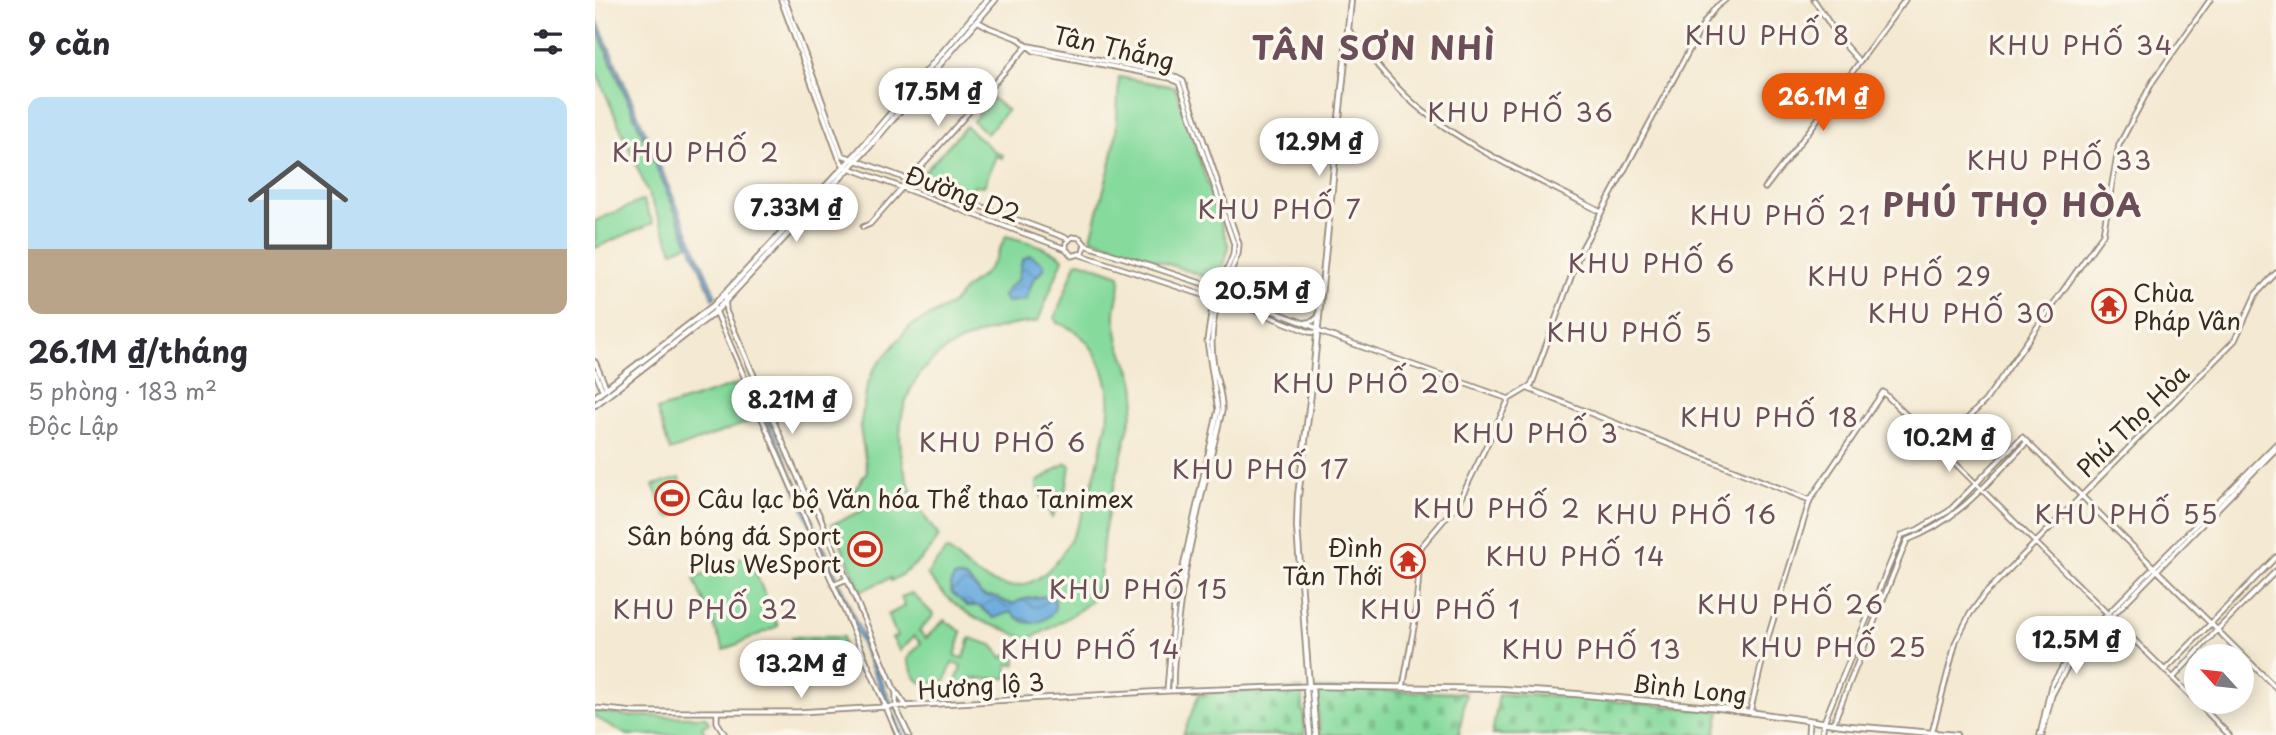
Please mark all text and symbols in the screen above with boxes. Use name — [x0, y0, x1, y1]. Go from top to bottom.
district label: KHU PHỐ 8 — [1685, 14, 1851, 54]
street label: Tân Thắng — [1050, 16, 1178, 78]
text: 9 căn — [28, 20, 111, 65]
icon: filters — [529, 23, 567, 61]
district label: TÂN SƠN NHÌ — [1252, 23, 1496, 71]
district label: KHU PHỐ 34 — [1988, 24, 2174, 64]
pin: 17.5M ₫ — [873, 68, 1003, 128]
text: 17.5M ₫ — [895, 73, 981, 108]
pin: 26.1M ₫ — [1758, 74, 1888, 133]
text: 26.1M ₫ — [1778, 78, 1868, 113]
district label: KHU PHỐ 36 — [1427, 91, 1615, 131]
pin: 12.9M ₫ — [1254, 118, 1384, 178]
text: 12.9M ₫ — [1276, 123, 1362, 158]
district label: KHU PHỐ 2 — [612, 131, 780, 171]
district label: KHU PHỐ 33 — [1967, 139, 2153, 179]
icon: home — [235, 142, 361, 268]
street label: Đường D2 — [900, 156, 1026, 230]
district label: PHÚ THỌ HÒA — [1882, 180, 2144, 228]
pin: 7.33M ₫ — [731, 184, 861, 244]
district label: KHU PHỐ 7 — [1197, 188, 1363, 228]
text: 7.33M ₫ — [750, 189, 842, 224]
district label: KHU PHỐ 21 — [1690, 194, 1872, 234]
district label: KHU PHỐ 6 — [1568, 242, 1736, 282]
district label: KHU PHỐ 29 — [1807, 255, 1993, 295]
pin: 20.5M ₫ — [1197, 268, 1327, 327]
text: 20.5M ₫ — [1214, 272, 1310, 307]
place label: Chùa Pháp Vân — [2133, 274, 2241, 338]
temple icon: Chùa Pháp Vân — [2090, 287, 2128, 325]
district label: KHU PHỐ 30 — [1868, 292, 2056, 332]
district label: KHU PHỐ 5 — [1547, 311, 1713, 351]
text: 26.1M ₫/tháng — [28, 328, 248, 373]
street label: Phú Thọ Hòa — [2067, 355, 2197, 485]
district label: KHU PHỐ 20 — [1272, 362, 1462, 402]
text: 5 phòng · 183 m² — [28, 373, 217, 408]
pin: 8.21M ₫ — [727, 376, 857, 436]
text: 8.21M ₫ — [747, 381, 837, 416]
district label: KHU PHỐ 18 — [1680, 396, 1860, 436]
text: Độc Lập — [28, 408, 119, 443]
district label: KHU PHỐ 3 — [1452, 412, 1620, 452]
pin: 10.2M ₫ — [1884, 414, 2014, 474]
text: 10.2M ₫ — [1903, 419, 1995, 454]
district label: KHU PHỐ 6 — [919, 421, 1087, 461]
district label: KHU PHỐ 17 — [1172, 448, 1350, 488]
sports icon: Câu lạc bộ Văn hóa Thể thao Tanimex — [653, 479, 691, 517]
place label: Câu lạc bộ Văn hóa Thể thao Tanimex — [697, 480, 1133, 516]
district label: KHU PHỐ 2 — [1413, 487, 1581, 527]
district label: KHU PHỐ 16 — [1596, 493, 1778, 533]
district label: KHU PHỐ 55 — [2035, 493, 2219, 533]
place label: Sân bóng đá Sport Plus WeSport — [626, 517, 841, 581]
place label: Đình Tân Thới — [1282, 529, 1383, 593]
sports icon: Sân bóng đá Sport Plus WeSport — [846, 530, 884, 568]
district label: KHU PHỐ 14 — [1485, 535, 1667, 575]
temple icon: Đình Tân Thới — [1389, 542, 1427, 580]
district label: KHU PHỐ 15 — [1049, 568, 1229, 608]
district label: KHU PHỐ 26 — [1697, 583, 1885, 623]
district label: KHU PHỐ 32 — [612, 588, 800, 628]
district label: KHU PHỐ 1 — [1360, 588, 1522, 628]
pin: 12.5M ₫ — [2011, 616, 2141, 676]
text: 12.5M ₫ — [2032, 621, 2120, 656]
district label: KHU PHỐ 25 — [1741, 626, 1927, 666]
district label: KHU PHỐ 14 — [1000, 628, 1182, 668]
district label: KHU PHỐ 13 — [1501, 628, 1683, 668]
pin: 13.2M ₫ — [736, 640, 866, 700]
north arrow — [2184, 644, 2254, 714]
map controls — [2184, 644, 2254, 714]
text: 13.2M ₫ — [756, 645, 846, 680]
street label: Hương lộ 3 — [917, 663, 1045, 707]
street label: Bình Long — [1631, 664, 1749, 712]

